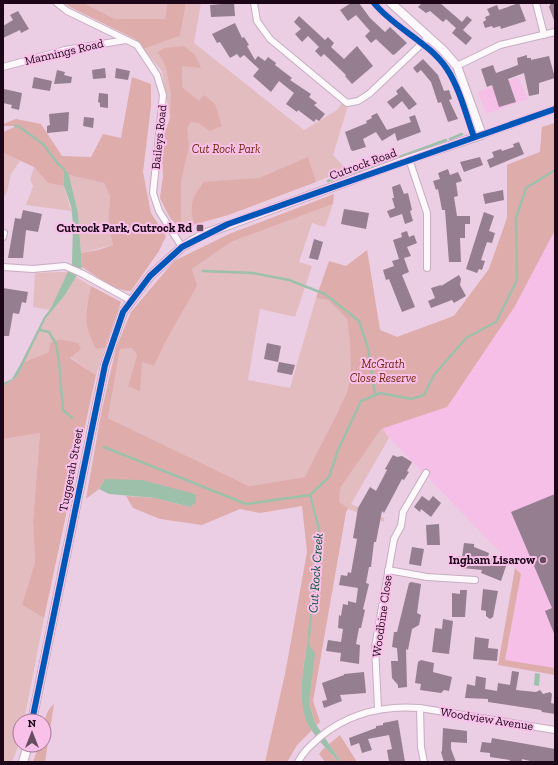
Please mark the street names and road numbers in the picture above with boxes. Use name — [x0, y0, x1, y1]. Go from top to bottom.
street label: Mannings Road — [23, 36, 105, 68]
street label: Baileys Road — [149, 104, 169, 170]
street label: Cutrock Road — [328, 145, 399, 183]
street label: Tuggerah Street — [56, 427, 86, 513]
street label: Woodbine Close — [369, 574, 395, 658]
street label: Woodview Avenue — [440, 705, 535, 733]

